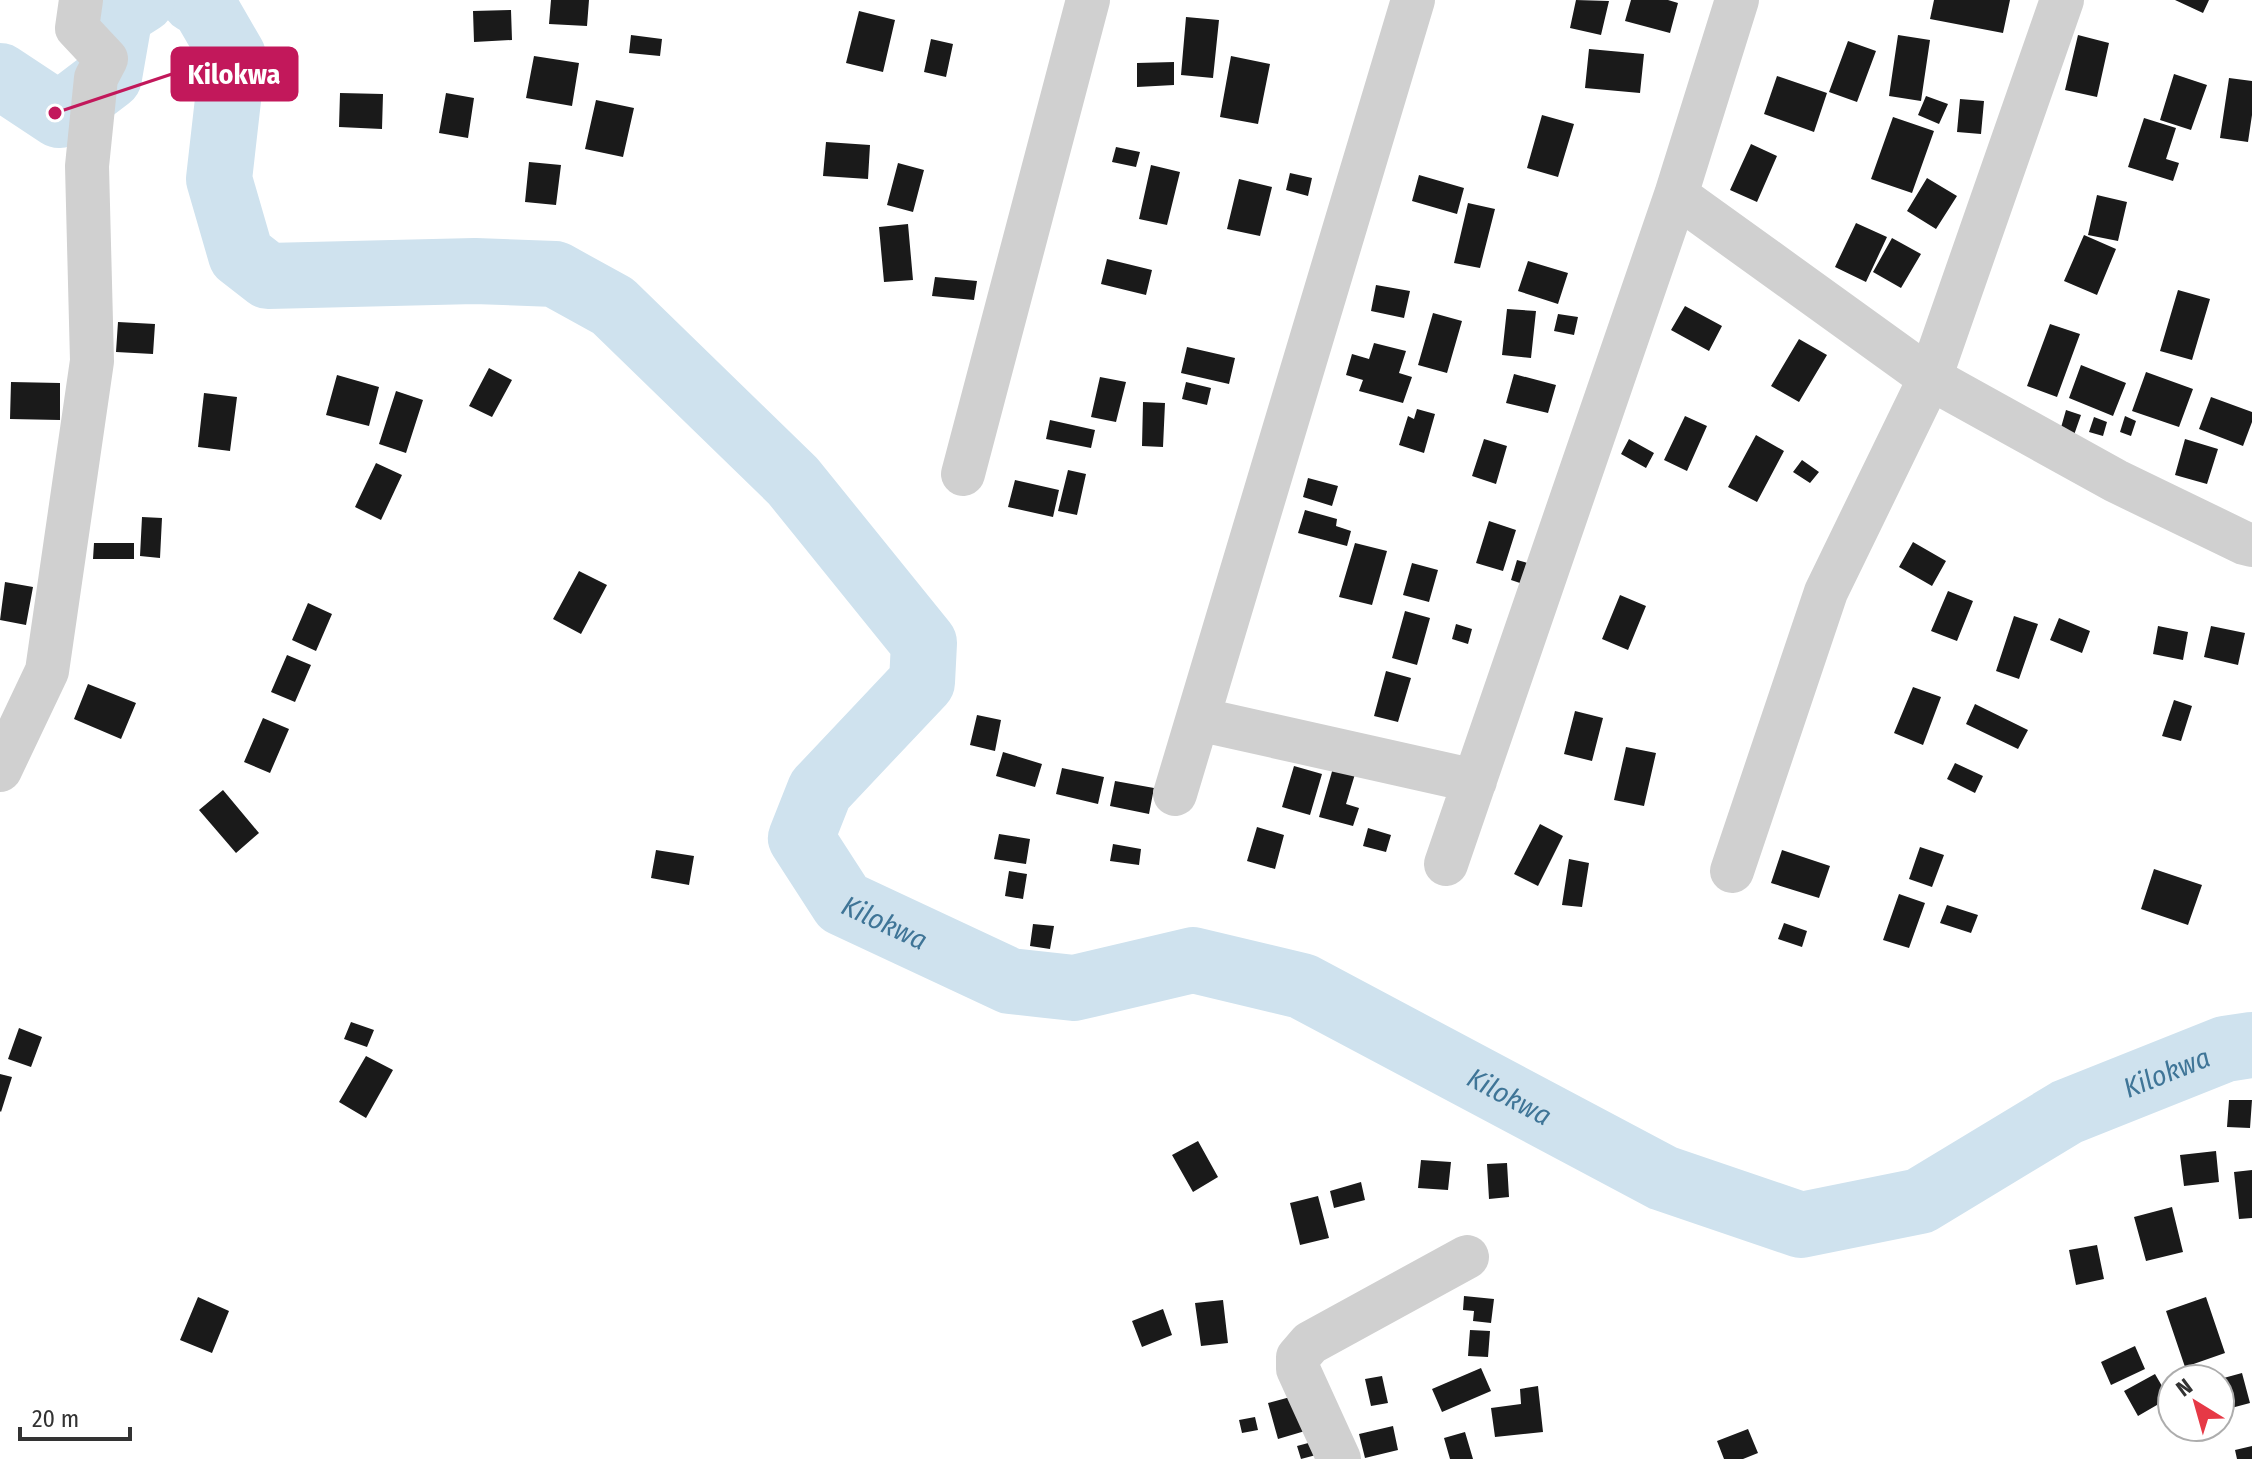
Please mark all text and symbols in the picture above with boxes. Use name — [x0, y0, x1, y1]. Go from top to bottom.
callout: Kilokwa — [172, 48, 297, 100]
text: Kilokwa — [188, 58, 281, 91]
water label: Kilokwa — [837, 888, 933, 957]
water label: Kilokwa — [2118, 1040, 2215, 1104]
water label: Kilokwa — [1462, 1061, 1557, 1132]
north arrow — [2156, 1363, 2236, 1443]
text: N — [2171, 1373, 2198, 1402]
scale bar — [20, 1391, 130, 1441]
text: 20 m — [32, 1405, 79, 1433]

